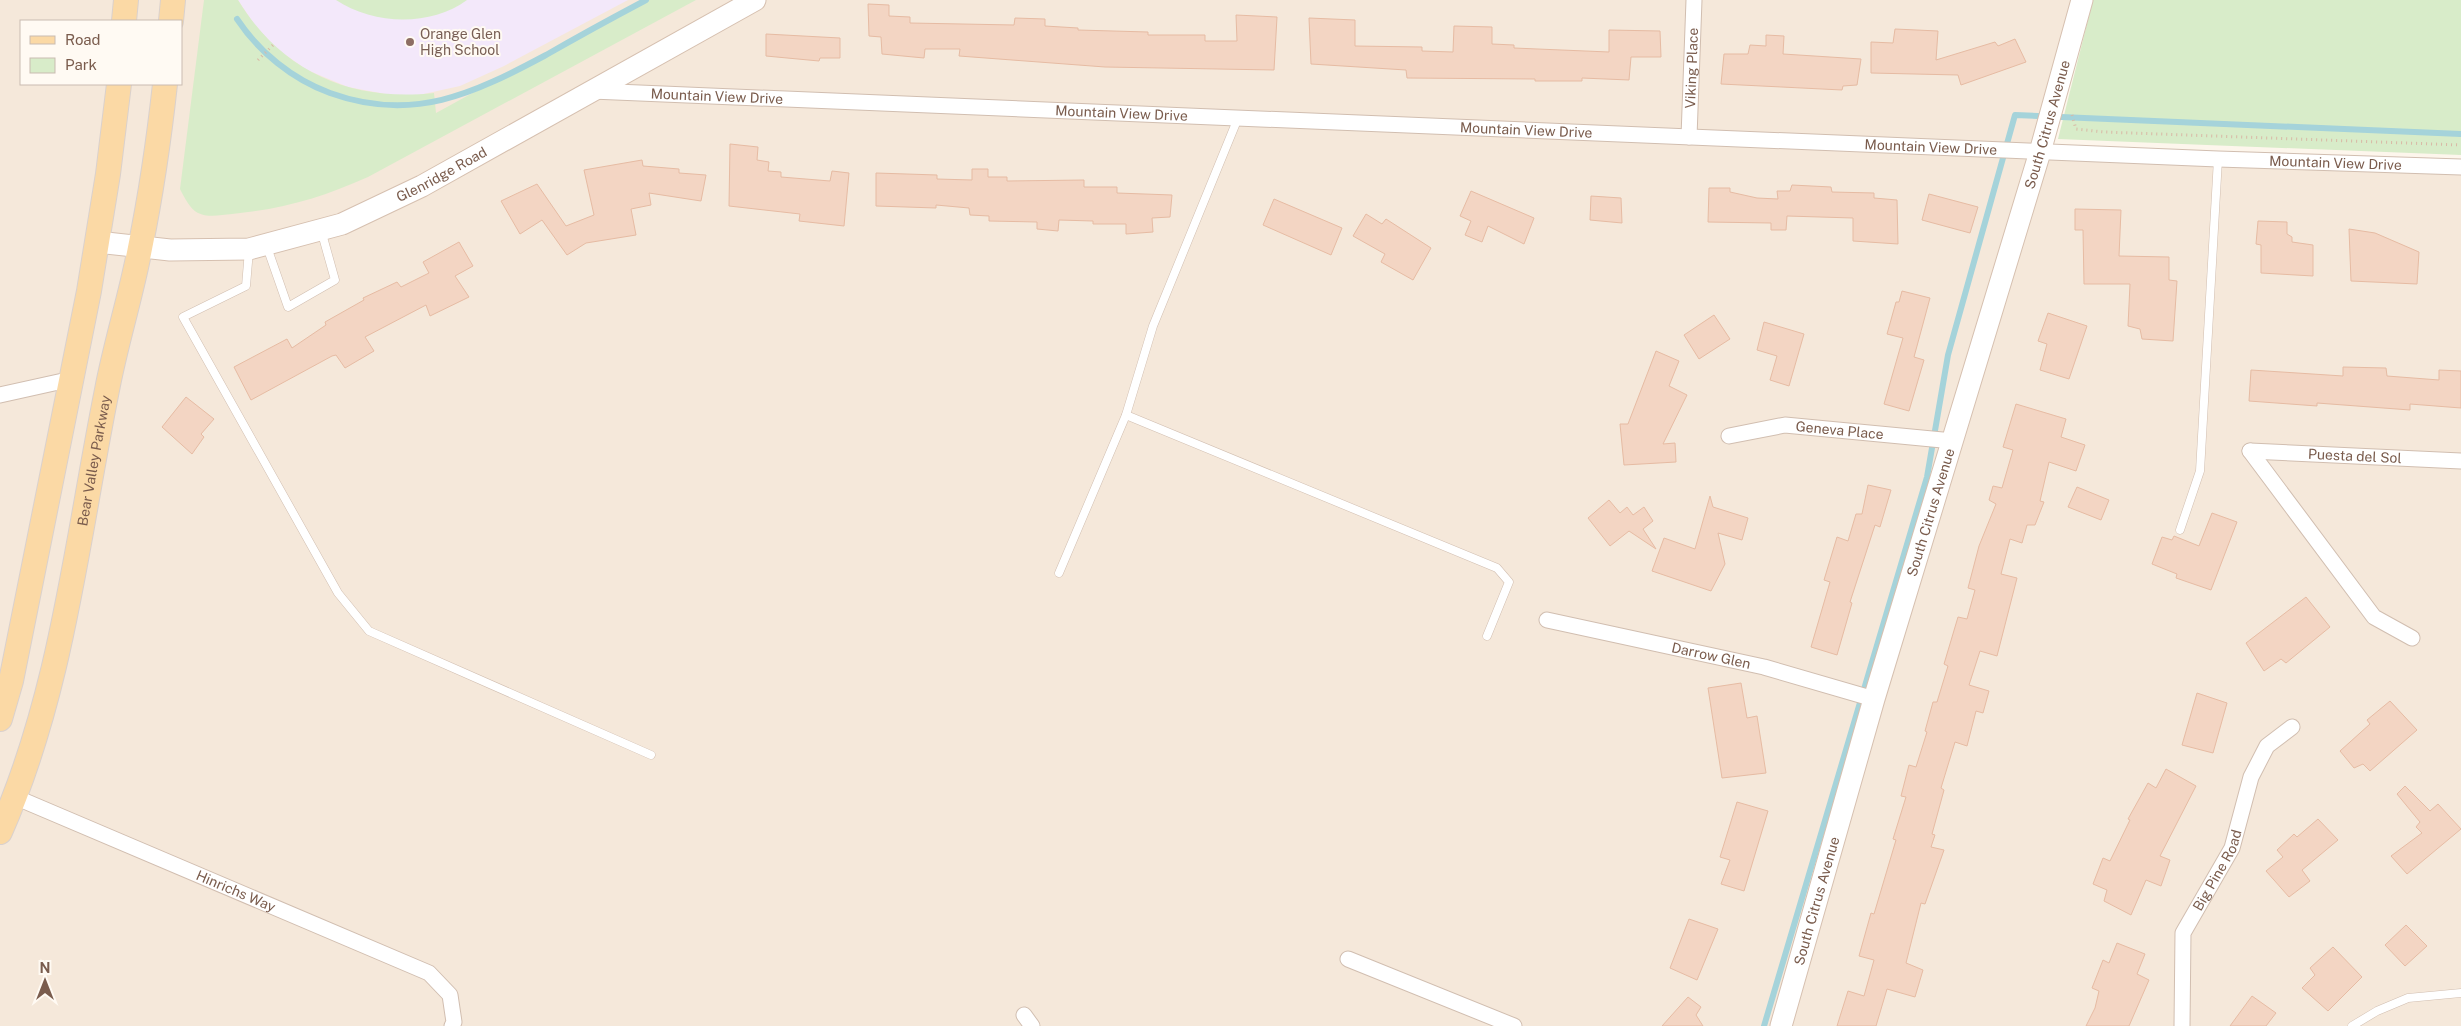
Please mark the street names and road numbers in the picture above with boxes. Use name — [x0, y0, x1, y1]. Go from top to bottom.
street label: Viking Place — [1682, 27, 1701, 109]
street label: South Citrus Avenue — [2021, 58, 2073, 191]
street label: Mountain View Drive — [650, 85, 784, 107]
street label: Mountain View Drive — [1055, 102, 1188, 124]
street label: Mountain View Drive — [1460, 119, 1593, 141]
street label: Mountain View Drive — [1864, 136, 1998, 158]
street label: Glenridge Road — [394, 143, 490, 205]
street label: Mountain View Drive — [2269, 153, 2402, 173]
street label: Bear Valley Parkway — [74, 393, 114, 527]
street label: Geneva Place — [1795, 418, 1885, 442]
street label: South Citrus Avenue — [1904, 446, 1958, 578]
street label: Puesta del Sol — [2308, 446, 2402, 466]
street label: Darrow Glen — [1670, 639, 1752, 672]
street label: Big Pine Road — [2190, 828, 2245, 914]
street label: South Citrus Avenue — [1791, 835, 1842, 967]
street label: Hinrichs Way — [194, 867, 278, 915]

